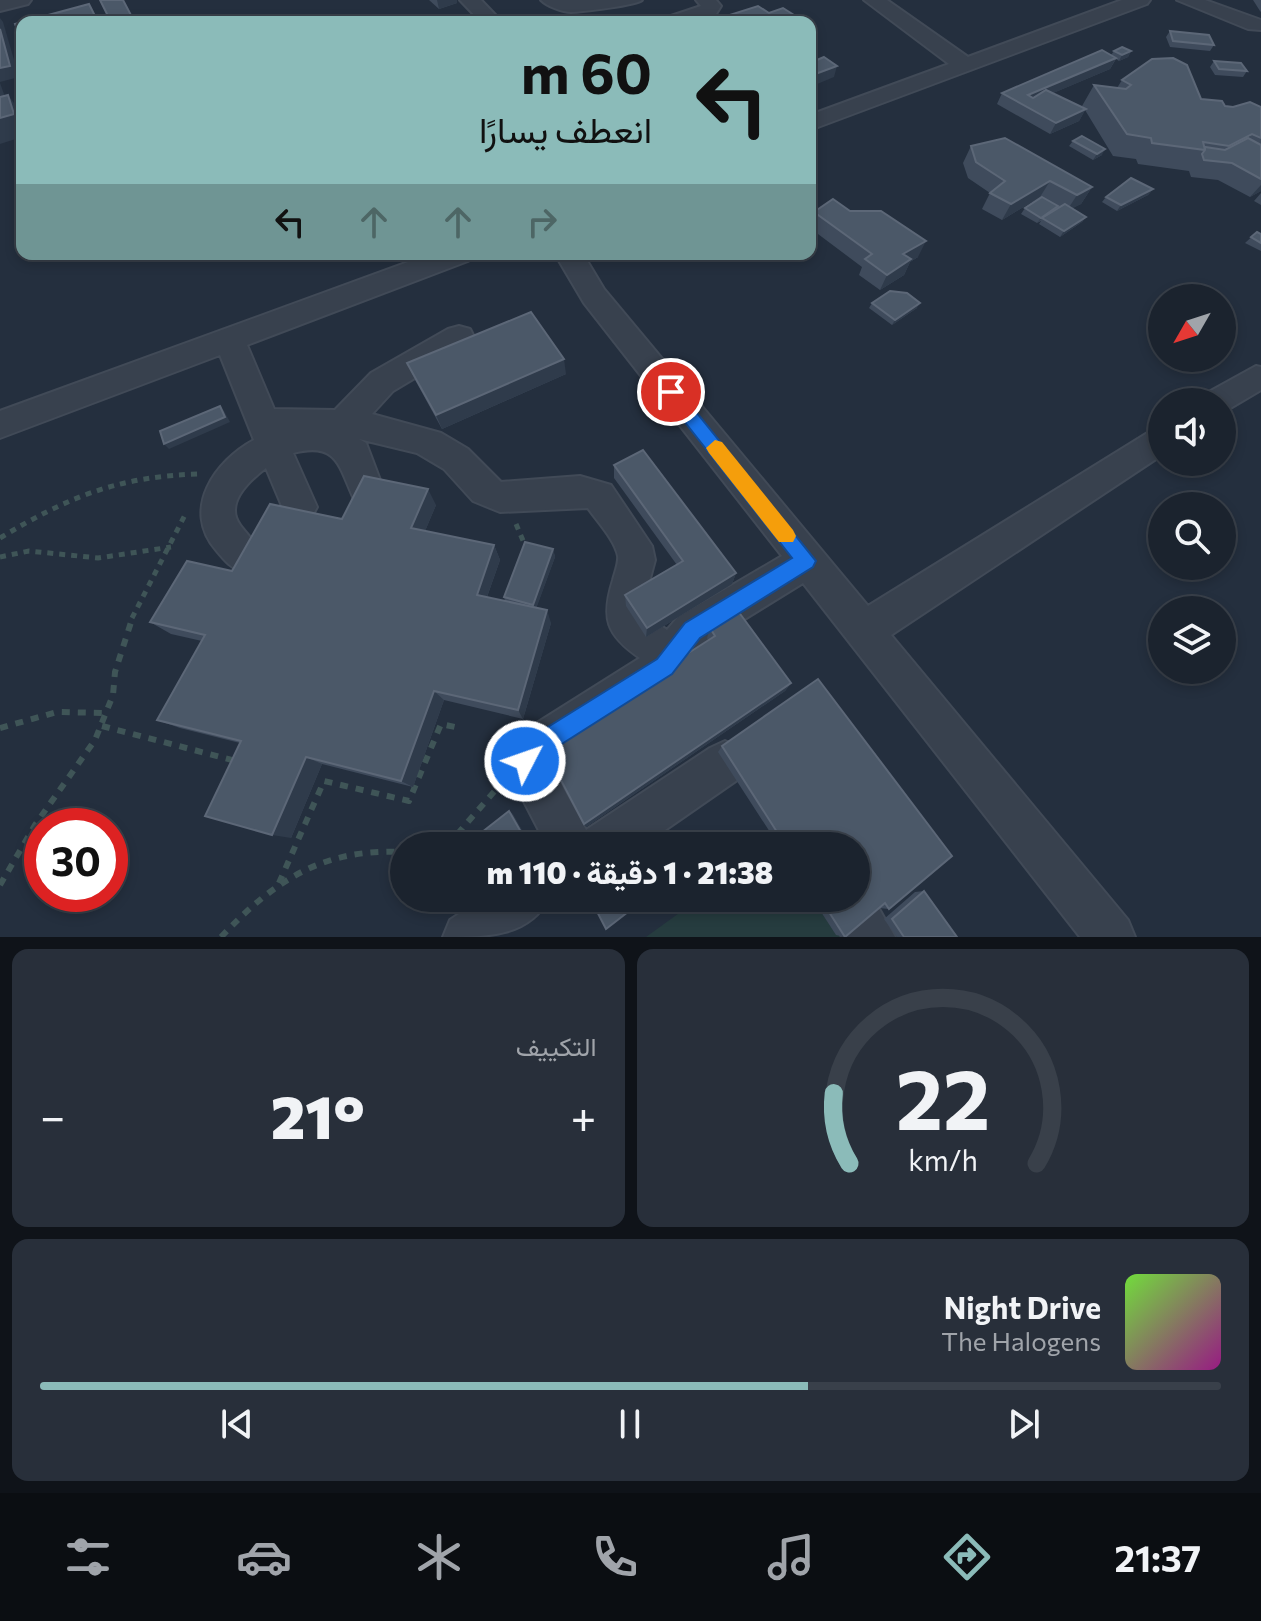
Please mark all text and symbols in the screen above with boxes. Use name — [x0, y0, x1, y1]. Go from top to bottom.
text: 60 m — [521, 37, 652, 106]
icon: left — [680, 48, 784, 152]
text: انعطف يسارًا — [479, 106, 652, 150]
icon: left — [268, 200, 312, 244]
icon: ahead — [352, 200, 396, 244]
icon: ahead — [436, 200, 480, 244]
icon: right — [520, 200, 564, 244]
north arrow — [1148, 284, 1236, 372]
map controls — [1148, 284, 1236, 684]
pin — [637, 358, 705, 426]
icon: arrive — [649, 370, 693, 414]
button: sound — [1148, 388, 1236, 476]
button: search — [1148, 492, 1236, 580]
button: layers — [1148, 596, 1236, 684]
position arrow — [483, 719, 567, 803]
speed limit sign: 30 — [24, 808, 128, 912]
text: 21:38 · 1 دقيقة · 110 m — [487, 853, 773, 890]
text: التكييف — [516, 1030, 597, 1061]
text: 22 — [895, 1045, 990, 1147]
text: 21° — [271, 1078, 365, 1151]
text: − — [40, 1088, 65, 1142]
text: + — [571, 1088, 596, 1142]
text: km/h — [908, 1142, 978, 1177]
text: Night Drive — [944, 1288, 1101, 1325]
text: The Halogens — [941, 1325, 1101, 1356]
icon: previous — [215, 1402, 259, 1446]
icon: pause — [608, 1402, 652, 1446]
icon: next — [1002, 1402, 1046, 1446]
icon: filters — [60, 1529, 116, 1585]
icon: car — [236, 1529, 292, 1585]
icon: climate — [411, 1529, 467, 1585]
icon: phone — [587, 1529, 643, 1585]
icon: music — [763, 1529, 819, 1585]
icon: directions — [939, 1529, 995, 1585]
text: 21:37 — [1114, 1535, 1201, 1579]

